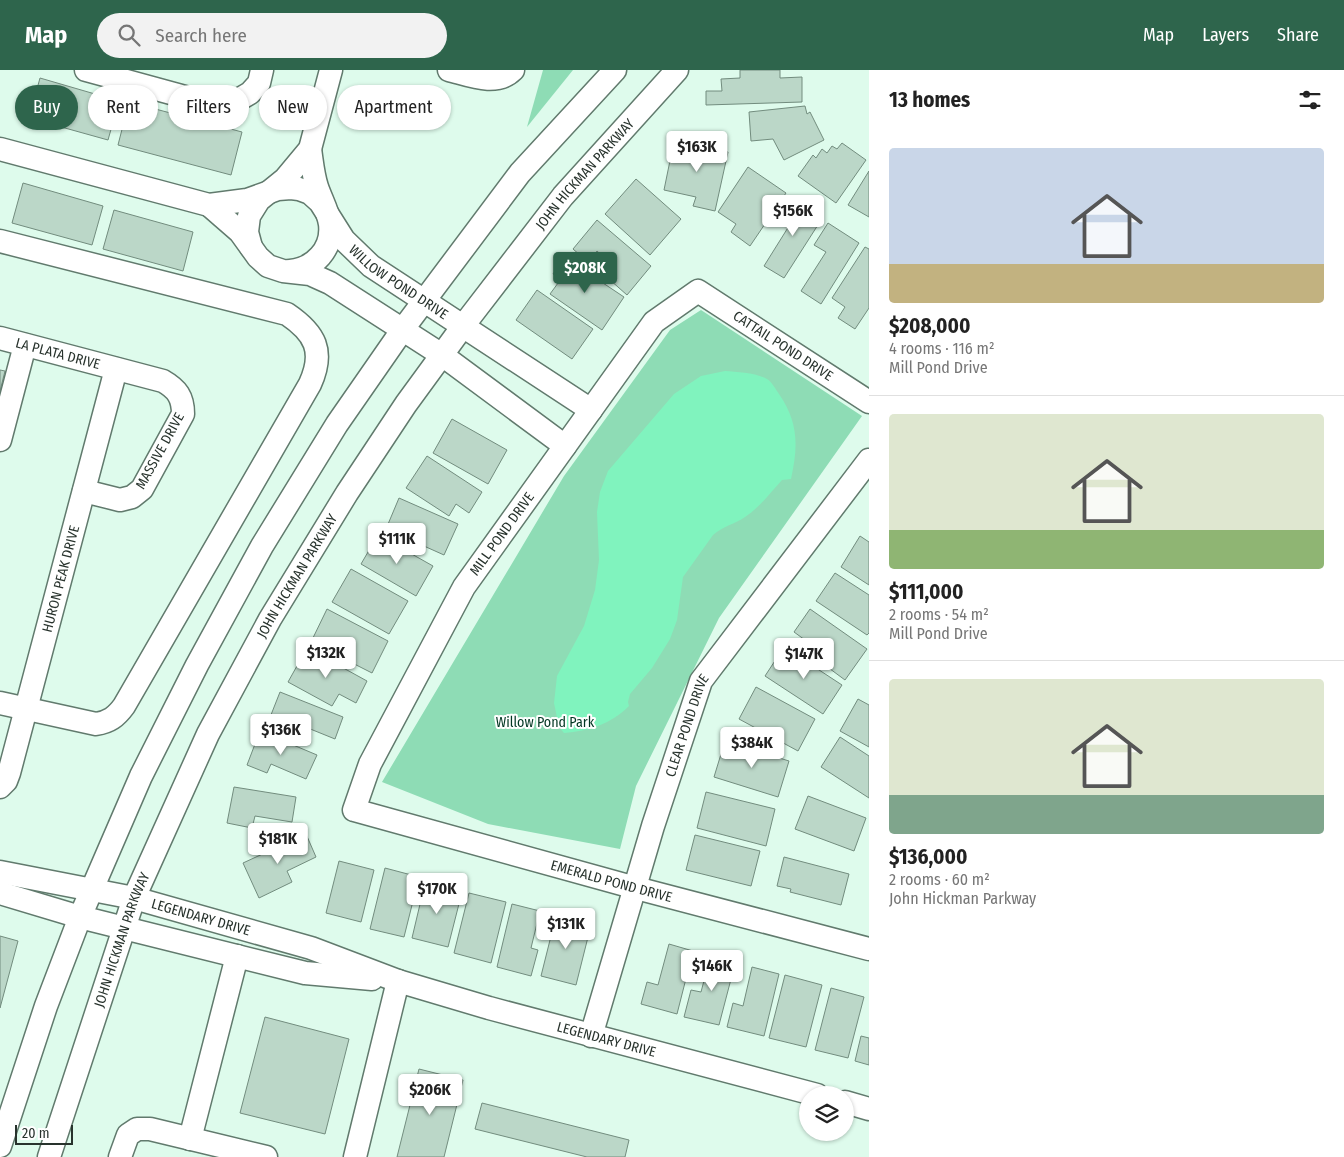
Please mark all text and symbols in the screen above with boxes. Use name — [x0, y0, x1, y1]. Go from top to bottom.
search box — [97, 13, 447, 58]
text: Map — [25, 21, 67, 49]
icon: search — [115, 21, 143, 49]
text: Search here — [155, 24, 247, 47]
text: Map — [1143, 24, 1174, 46]
text: Layers — [1202, 24, 1249, 46]
text: Share — [1277, 24, 1319, 46]
chip: Buy — [15, 85, 78, 130]
chip: Rent — [88, 85, 158, 130]
chip: Filters — [168, 85, 249, 130]
chip: New — [259, 85, 327, 130]
chip: Apartment — [337, 85, 451, 130]
icon: filters — [1296, 86, 1324, 114]
text: 13 homes — [889, 87, 970, 113]
street label: JOHN HICKMAN PARKWAY — [532, 115, 638, 233]
pin: $163K — [662, 131, 732, 173]
text: $163K — [677, 137, 717, 156]
icon: home — [1062, 181, 1152, 271]
pin: $156K — [758, 194, 828, 237]
text: $156K — [773, 201, 813, 220]
street label: WILLOW POND DRIVE — [346, 241, 452, 323]
pin: $208K — [550, 252, 620, 294]
text: $208K — [564, 258, 606, 277]
street label: CATTAIL POND DRIVE — [730, 307, 837, 385]
text: $208,000 — [889, 313, 970, 339]
street label: LA PLATA DRIVE — [14, 334, 103, 373]
text: 4 rooms · 116 m² — [889, 339, 995, 358]
text: Mill Pond Drive — [889, 358, 988, 377]
street label: MASSIVE DRIVE — [132, 409, 188, 492]
icon: home — [1062, 446, 1152, 536]
street label: MILL POND DRIVE — [466, 489, 538, 579]
street label: JOHN HICKMAN PARKWAY — [253, 511, 341, 641]
pin: $111K — [362, 522, 432, 565]
street label: HURON PEAK DRIVE — [38, 523, 83, 634]
text: $111K — [379, 529, 415, 548]
text: $111,000 — [889, 579, 963, 605]
text: 2 rooms · 54 m² — [889, 605, 989, 624]
text: Mill Pond Drive — [889, 624, 988, 643]
pin: $132K — [291, 636, 361, 679]
pin: $147K — [769, 638, 839, 680]
text: $132K — [307, 643, 345, 662]
text: $147K — [785, 644, 823, 663]
street label: CLEAR POND DRIVE — [661, 670, 712, 779]
icon: home — [1062, 711, 1152, 801]
pin: $136K — [246, 714, 316, 756]
park label: Willow Pond Park — [496, 714, 595, 731]
text: $136K — [261, 720, 301, 739]
pin: $384K — [717, 726, 787, 769]
text: $384K — [731, 733, 773, 752]
pin: $181K — [243, 822, 313, 865]
text: $181K — [259, 829, 297, 848]
text: $136,000 — [889, 844, 967, 870]
street label: EMERALD POND DRIVE — [549, 856, 674, 906]
street label: JOHN HICKMAN PARKWAY — [90, 870, 153, 1009]
text: 2 rooms · 60 m² — [889, 870, 990, 889]
pin: $170K — [402, 872, 472, 915]
text: $170K — [418, 879, 456, 898]
text: John Hickman Parkway — [889, 889, 1036, 908]
street label: LEGENDARY DRIVE — [150, 895, 253, 939]
pin: $131K — [531, 908, 601, 950]
text: $131K — [547, 914, 585, 933]
pin: $146K — [677, 950, 747, 992]
text: $146K — [692, 956, 732, 975]
street label: LEGENDARY DRIVE — [555, 1018, 658, 1061]
pin: $206K — [395, 1074, 465, 1116]
text: $206K — [409, 1080, 451, 1099]
map controls — [799, 1086, 854, 1141]
button: layers — [799, 1086, 854, 1141]
scale bar — [15, 1122, 72, 1145]
text: 20 m — [22, 1125, 50, 1142]

